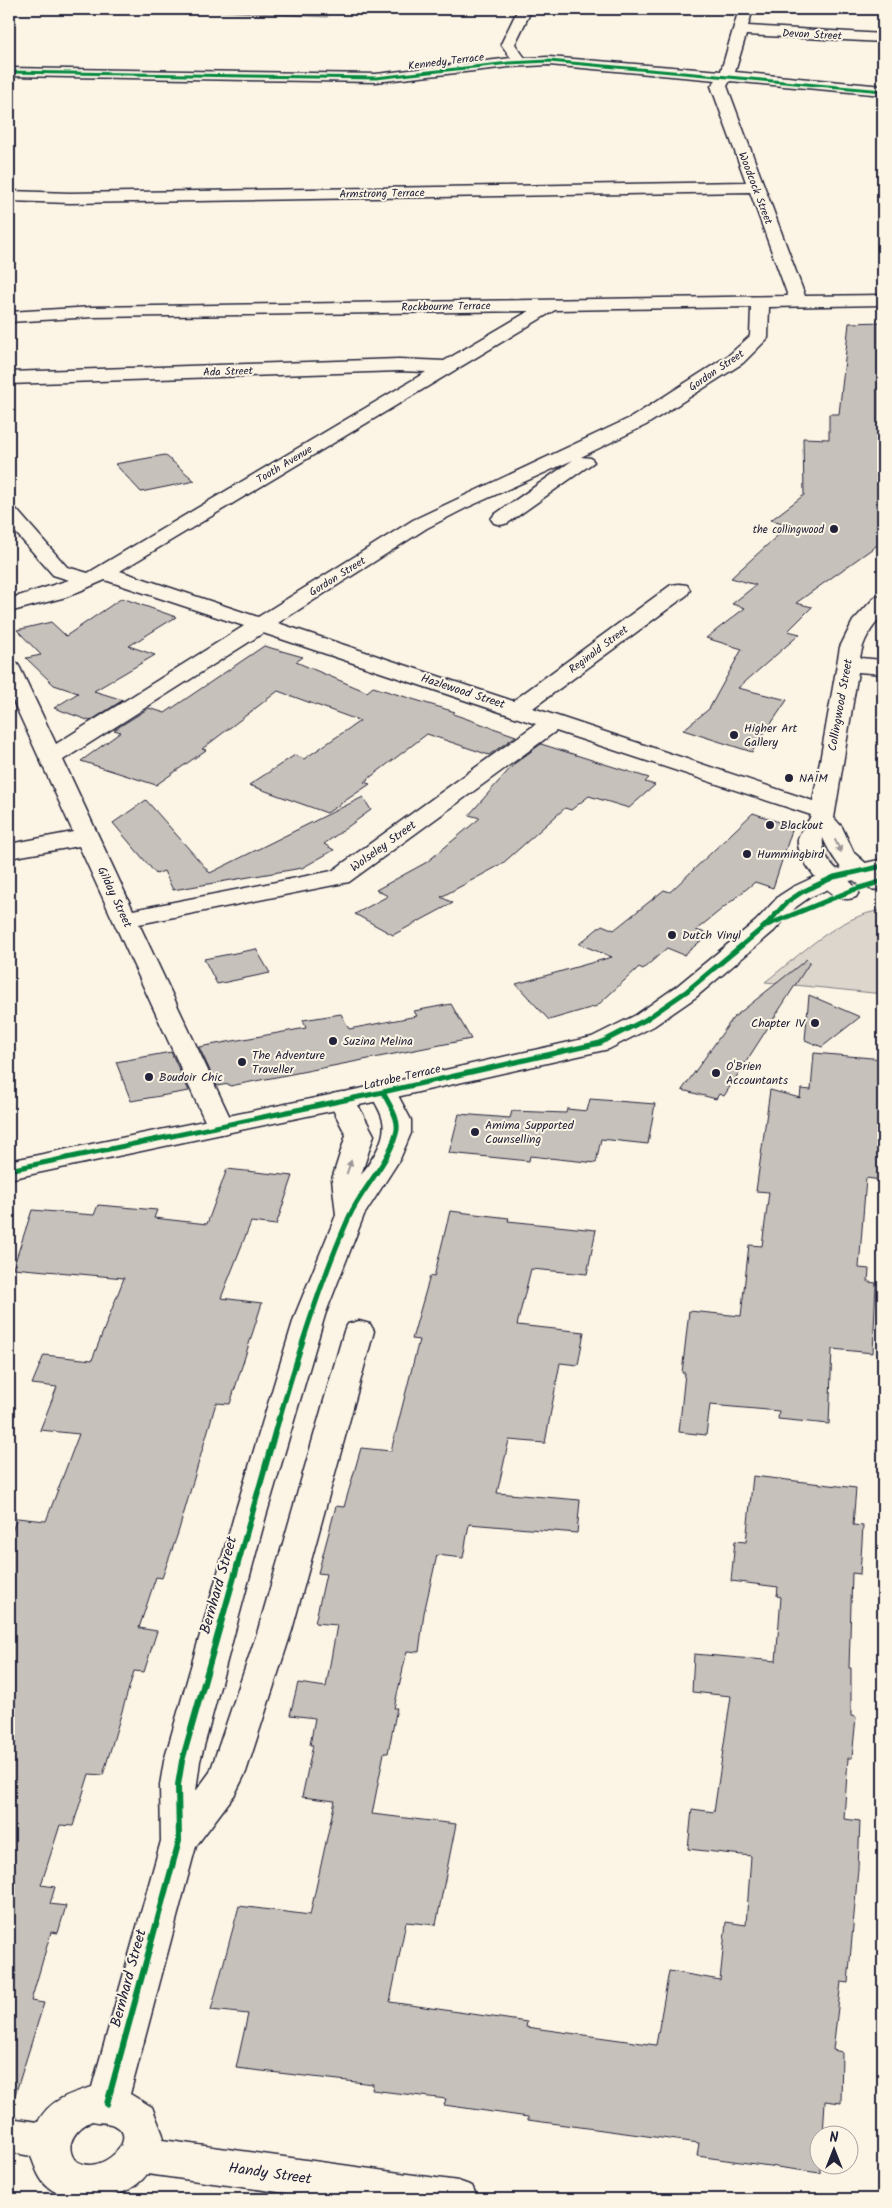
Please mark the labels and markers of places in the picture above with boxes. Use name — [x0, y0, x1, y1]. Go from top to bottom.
place label: the collingwood — [753, 521, 824, 539]
marker: the collingwood — [828, 523, 840, 535]
place label: Higher Art Gallery — [744, 719, 797, 752]
marker: Higher Art Gallery — [728, 729, 740, 741]
place label: NAÏM — [799, 769, 828, 788]
marker: NAÏM — [783, 772, 795, 784]
place label: Blackout — [780, 816, 823, 835]
marker: Blackout — [764, 819, 776, 831]
place label: Hummingbird — [757, 845, 825, 864]
marker: Hummingbird — [741, 848, 753, 860]
place label: Dutch Vinyl — [682, 926, 741, 945]
marker: Dutch Vinyl — [666, 929, 678, 941]
place label: Chapter IV — [751, 1014, 807, 1033]
marker: Chapter IV — [809, 1017, 821, 1029]
place label: Suzina Melina — [343, 1032, 413, 1051]
marker: Suzina Melina — [327, 1035, 339, 1047]
place label: The Adventure Traveller — [252, 1046, 326, 1079]
marker: The Adventure Traveller — [236, 1056, 248, 1068]
place label: O'Brien Accountants — [726, 1057, 788, 1090]
marker: O'Brien Accountants — [710, 1067, 722, 1079]
place label: Boudoir Chic — [159, 1068, 223, 1087]
marker: Boudoir Chic — [143, 1071, 155, 1083]
place label: Amima Supported Counselling — [485, 1116, 575, 1149]
marker: Amima Supported Counselling — [469, 1126, 481, 1138]

